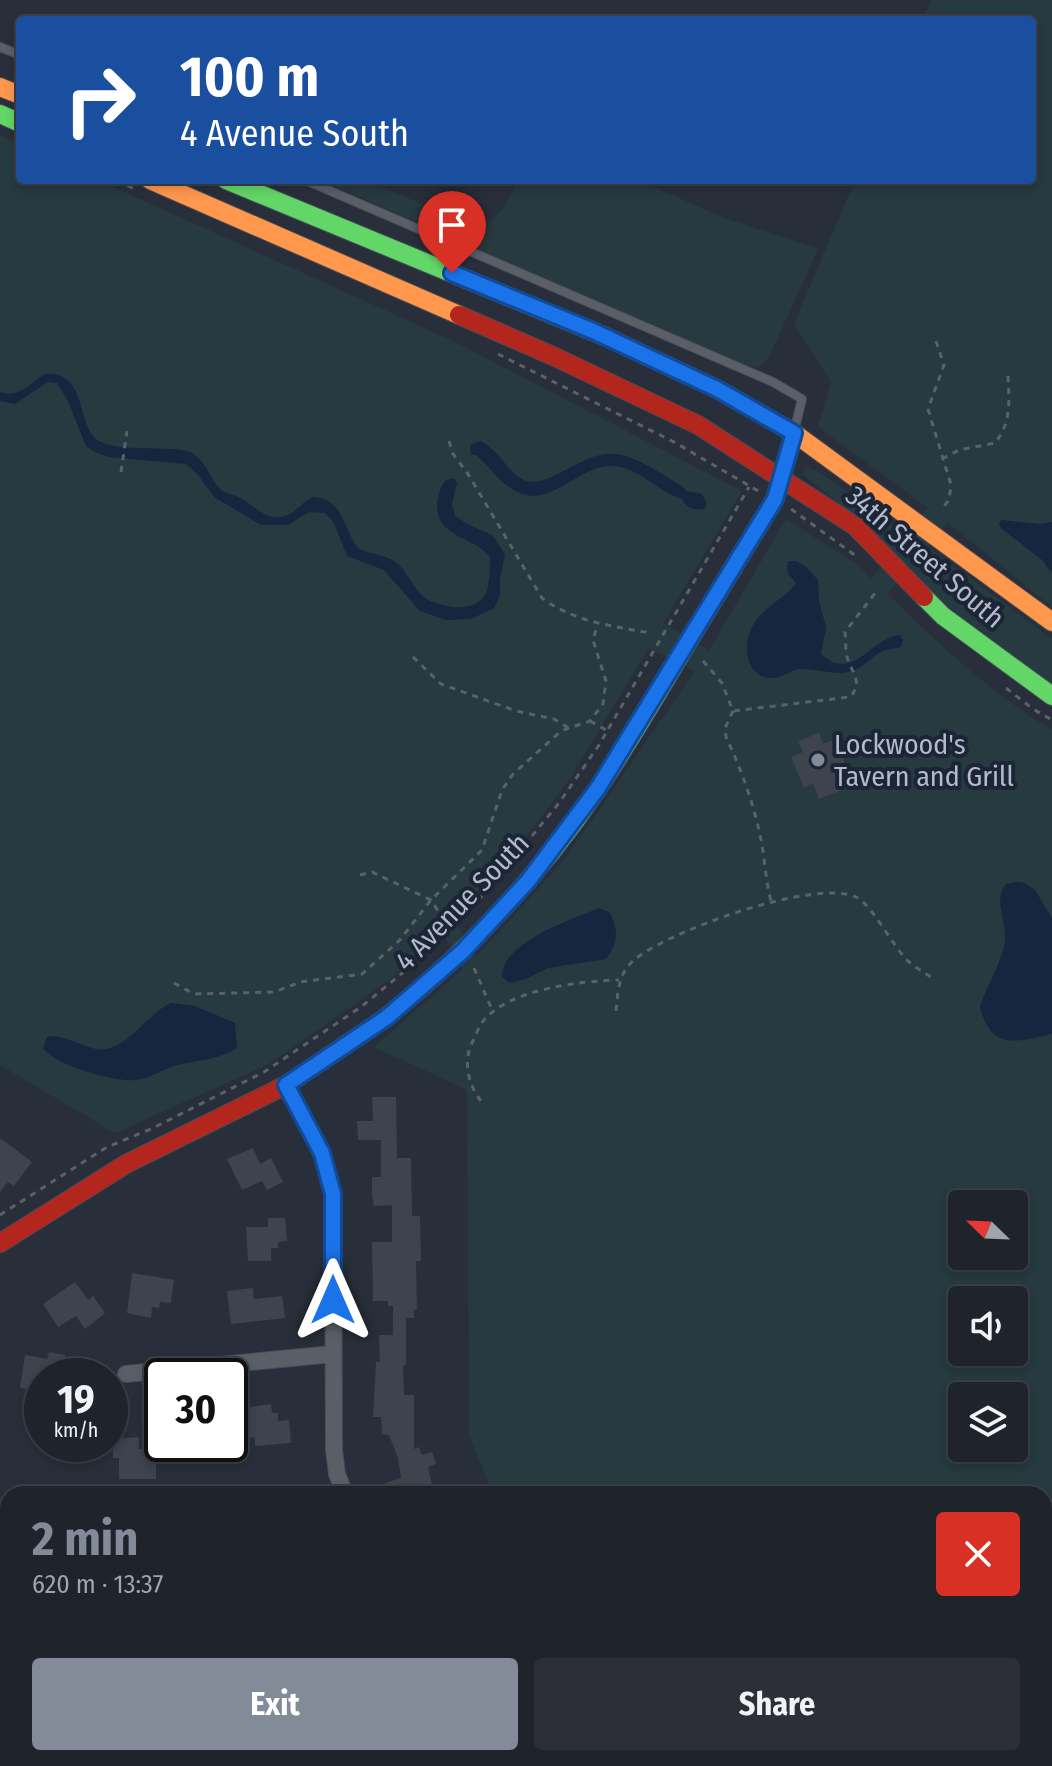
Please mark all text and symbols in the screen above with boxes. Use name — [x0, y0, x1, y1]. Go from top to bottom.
text: 100 m — [180, 44, 319, 111]
icon: right — [48, 48, 152, 152]
text: 4 Avenue South — [180, 112, 409, 156]
pin — [418, 191, 486, 273]
icon: arrive — [430, 203, 474, 247]
street label: 34th Street South — [839, 479, 1011, 635]
place label: Lockwood's Tavern and Grill — [834, 728, 1014, 793]
marker: Lockwood's Tavern and Grill — [809, 751, 827, 769]
street label: 4 Avenue South — [388, 827, 536, 977]
north arrow — [948, 1190, 1028, 1270]
map controls — [948, 1190, 1028, 1462]
position arrow — [291, 1258, 375, 1342]
button: sound — [948, 1286, 1028, 1366]
speed limit sign: 30 — [144, 1358, 248, 1462]
text: 19 — [57, 1376, 95, 1424]
button: layers — [948, 1382, 1028, 1462]
text: km/h — [54, 1418, 98, 1442]
text: 2 min — [32, 1510, 138, 1568]
button: close — [936, 1512, 1020, 1596]
text: 620 m · 13:37 — [32, 1569, 163, 1600]
button: Exit — [32, 1658, 518, 1750]
button: Share — [534, 1658, 1020, 1750]

